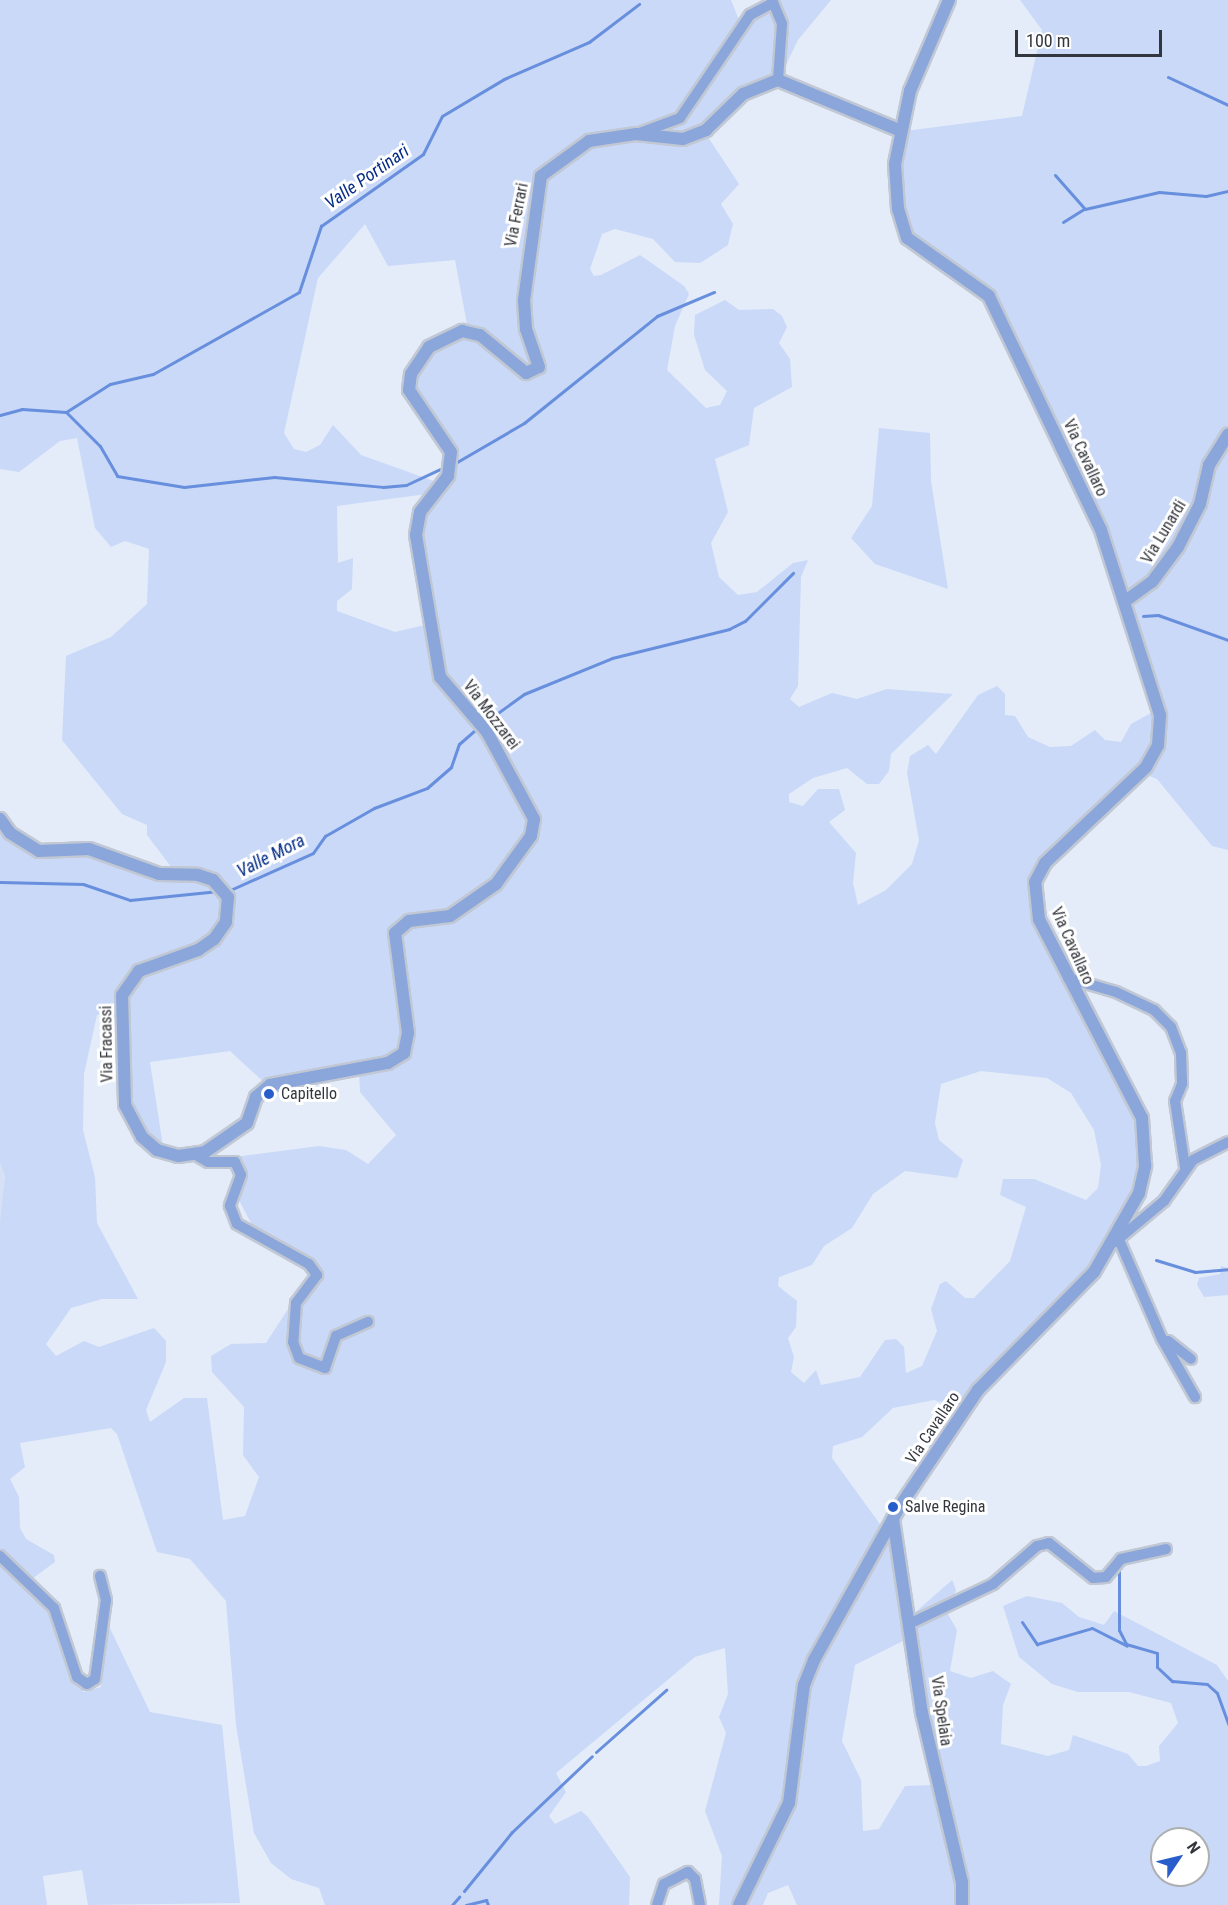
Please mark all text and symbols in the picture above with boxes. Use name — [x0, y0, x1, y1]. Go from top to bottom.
scale bar — [1018, 18, 1165, 56]
text: 100 m — [1026, 30, 1070, 51]
water label: Valle Portinari — [321, 140, 413, 214]
street label: Via Ferrari — [501, 181, 533, 249]
street label: Via Cavallaro — [1059, 416, 1111, 500]
street label: Via Lunardi — [1138, 497, 1190, 567]
street label: Via Mozzarei — [459, 677, 523, 753]
water label: Valle Mora — [233, 830, 309, 882]
street label: Via Cavallaro — [1046, 904, 1098, 988]
street label: Via Fracassi — [97, 1005, 117, 1083]
place label: Capitello — [281, 1084, 337, 1104]
marker: Capitello — [262, 1087, 276, 1101]
street label: Via Cavallaro — [902, 1388, 964, 1468]
place label: Salve Regina — [905, 1497, 986, 1517]
marker: Salve Regina — [886, 1500, 900, 1514]
street label: Via Spelaia — [927, 1675, 955, 1747]
north arrow — [1150, 1827, 1210, 1887]
text: N — [1183, 1838, 1204, 1857]

